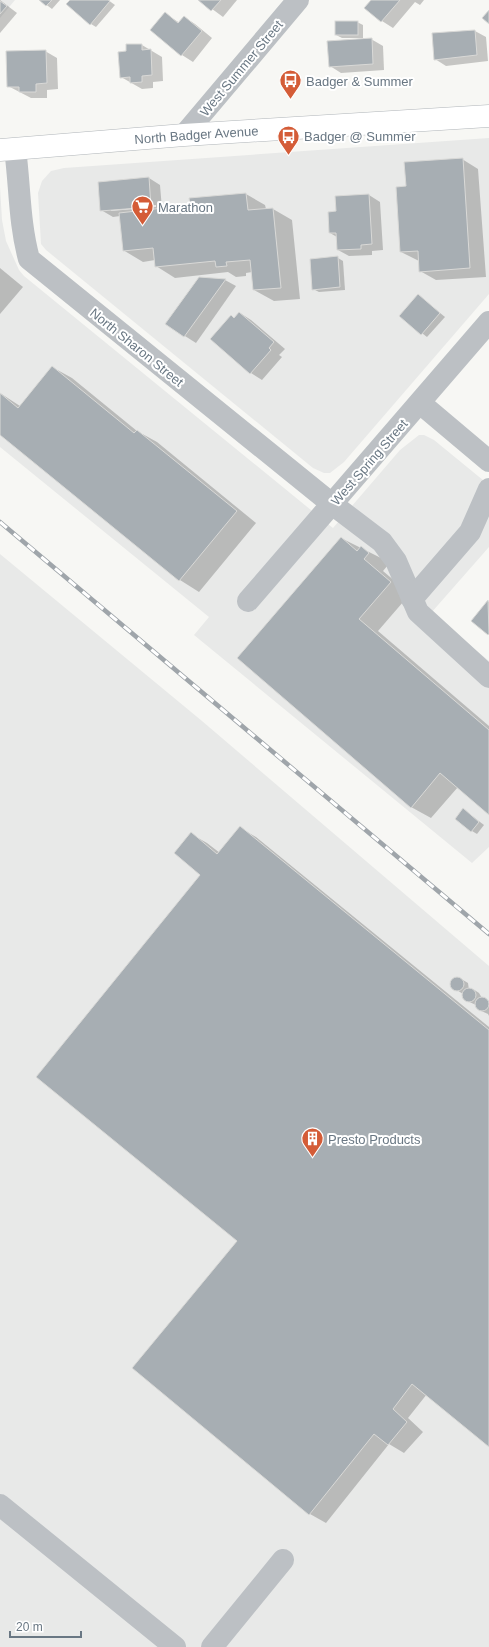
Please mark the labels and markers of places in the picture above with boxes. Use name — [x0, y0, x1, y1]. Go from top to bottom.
bus stop icon: Badger & Summer — [278, 68, 304, 101]
place label: Badger & Summer — [306, 74, 414, 89]
bus stop icon: Badger @ Summer — [275, 123, 301, 156]
place label: Badger @ Summer — [304, 129, 416, 144]
supermarket icon: Marathon — [129, 194, 155, 227]
place label: Marathon — [158, 200, 213, 215]
building icon: Presto Products — [300, 1126, 326, 1159]
place label: Presto Products — [328, 1132, 421, 1147]

